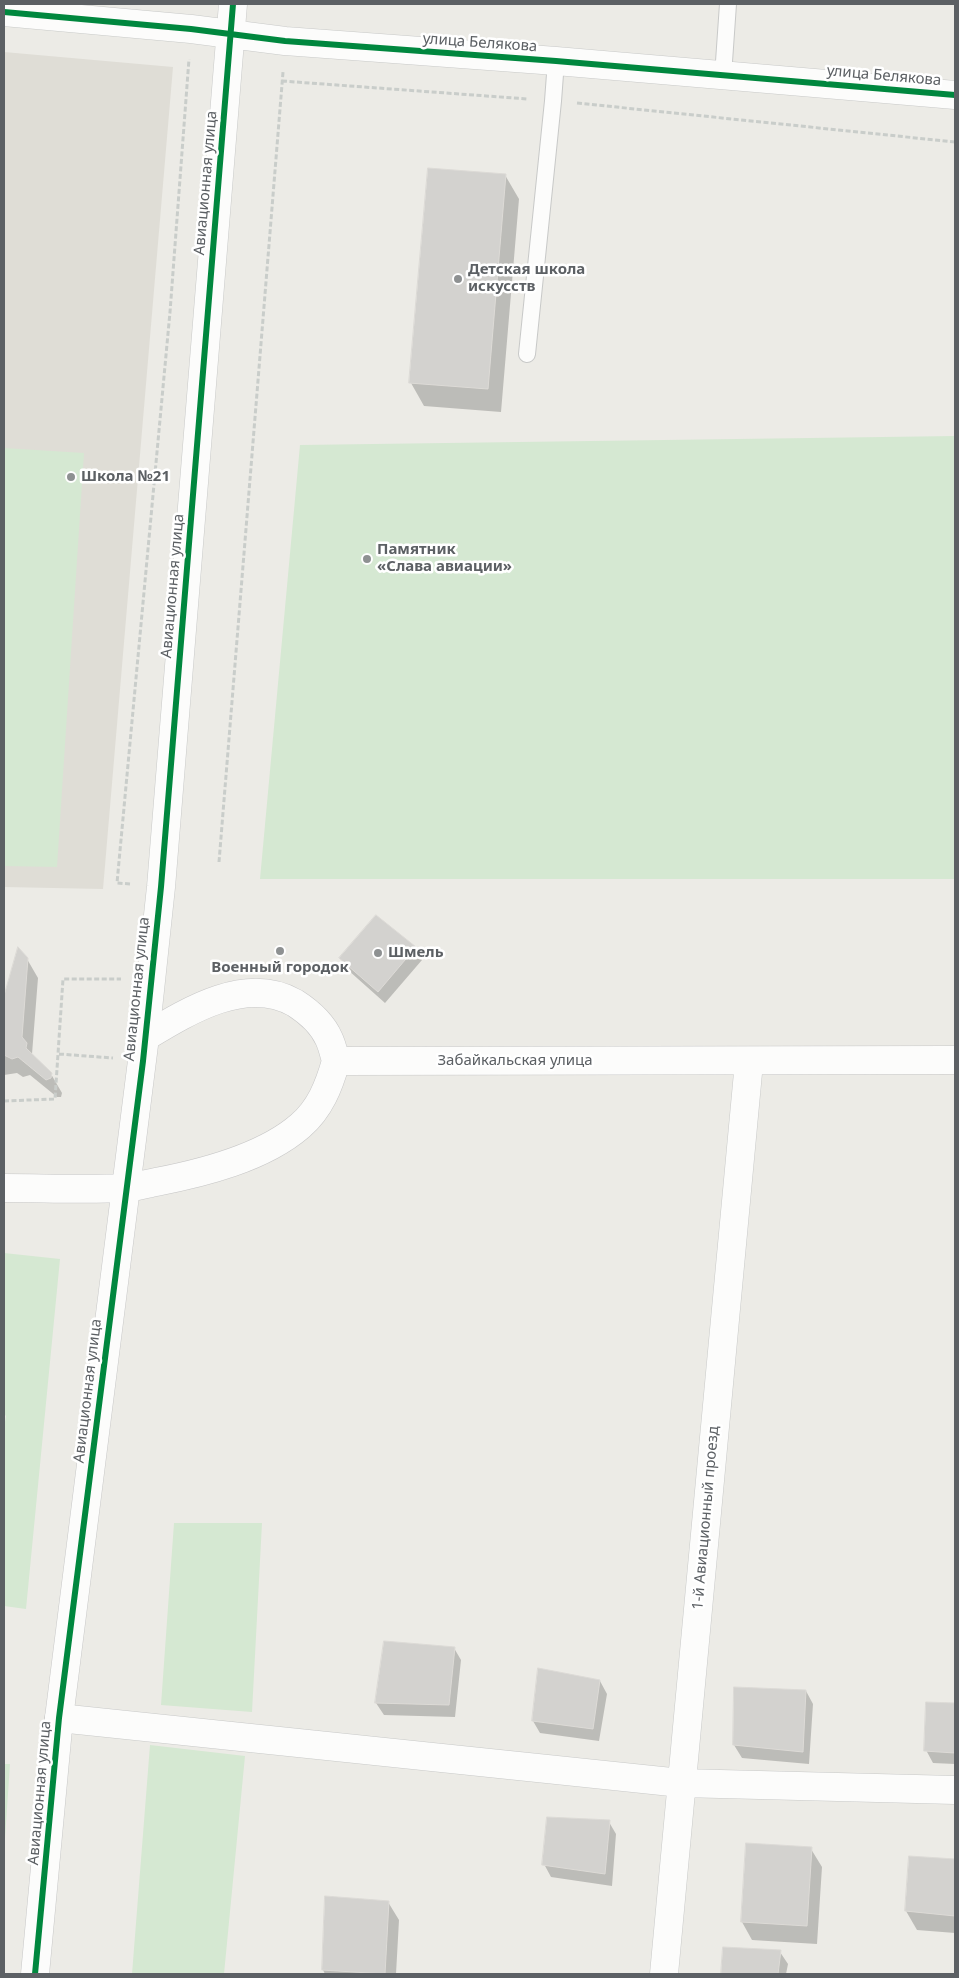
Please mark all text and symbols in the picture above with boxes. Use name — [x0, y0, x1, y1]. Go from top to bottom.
street label: улица Белякова — [422, 30, 538, 56]
street label: улица Белякова — [826, 62, 942, 90]
street label: Авиационная улица — [191, 110, 221, 256]
place label: Детская школа искусств — [468, 261, 585, 296]
marker: Детская школа искусств — [452, 273, 464, 285]
place label: Школа №21 — [81, 468, 170, 486]
marker: Школа №21 — [65, 471, 77, 483]
street label: Авиационная улица — [158, 513, 188, 659]
place label: Памятник «Слава авиации» — [377, 541, 512, 576]
marker: Памятник «Слава авиации» — [361, 553, 373, 565]
street label: Авиационная улица — [120, 916, 154, 1062]
place label: Шмель — [388, 944, 444, 962]
marker: Военный городок — [274, 945, 286, 957]
marker: Шмель — [372, 947, 384, 959]
place label: Военный городок — [211, 959, 349, 977]
street label: Забайкальская улица — [437, 1052, 593, 1070]
street label: Авиационная улица — [70, 1318, 106, 1464]
street label: 1-й Авиационный проезд — [689, 1425, 723, 1611]
street label: Авиационная улица — [25, 1720, 55, 1866]

